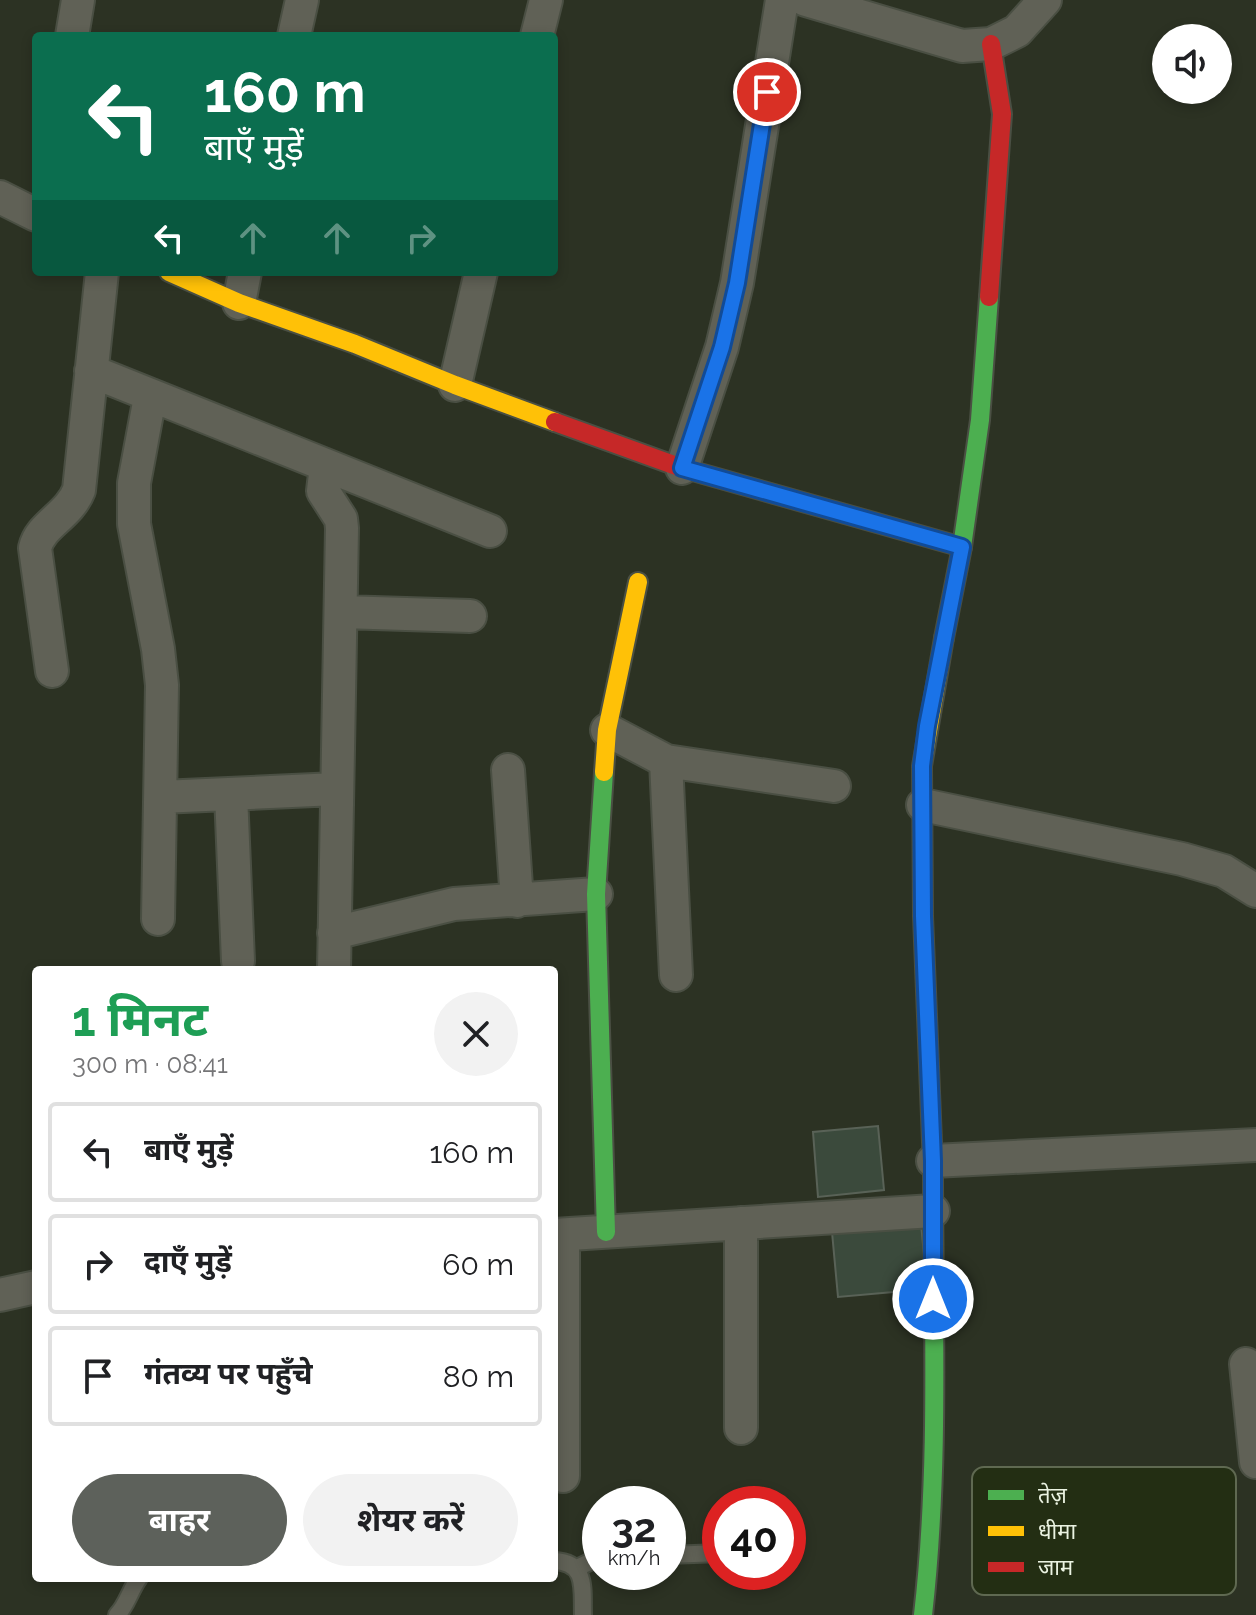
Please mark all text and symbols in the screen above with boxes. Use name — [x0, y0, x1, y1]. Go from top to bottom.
map controls — [1152, 24, 1232, 104]
button: sound — [1152, 24, 1232, 104]
pin — [733, 58, 801, 126]
text: 160 m — [204, 59, 366, 125]
icon: left — [72, 64, 176, 168]
icon: arrive — [745, 70, 789, 114]
text: बाएँ मुड़ें — [204, 126, 304, 168]
icon: left — [147, 216, 191, 260]
icon: ahead — [231, 216, 275, 260]
icon: ahead — [315, 216, 359, 260]
icon: right — [399, 216, 443, 260]
text: 1 मिनट — [72, 991, 208, 1047]
button: close — [434, 992, 518, 1076]
text: 300 m · 08:41 — [72, 1049, 228, 1079]
icon: left — [76, 1130, 120, 1174]
text: बाएँ मुड़ें — [144, 1132, 233, 1167]
text: 160 m — [429, 1135, 514, 1170]
icon: right — [76, 1242, 120, 1286]
text: दाएँ मुड़ें — [144, 1244, 232, 1279]
text: 60 m — [442, 1247, 514, 1282]
position arrow — [891, 1257, 975, 1341]
icon: arrive — [76, 1354, 120, 1398]
text: गंतव्य पर पहुँचे — [144, 1356, 313, 1391]
text: 80 m — [443, 1359, 514, 1394]
legend — [972, 1467, 1236, 1595]
button: बाहर — [72, 1474, 287, 1566]
button: शेयर करें — [303, 1474, 518, 1566]
text: तेज़ — [1038, 1482, 1068, 1508]
speed limit sign: 40 — [702, 1486, 806, 1590]
text: 32 — [612, 1504, 656, 1551]
text: धीमा — [1038, 1518, 1076, 1544]
text: km/h — [608, 1546, 660, 1570]
text: जाम — [1038, 1554, 1074, 1580]

